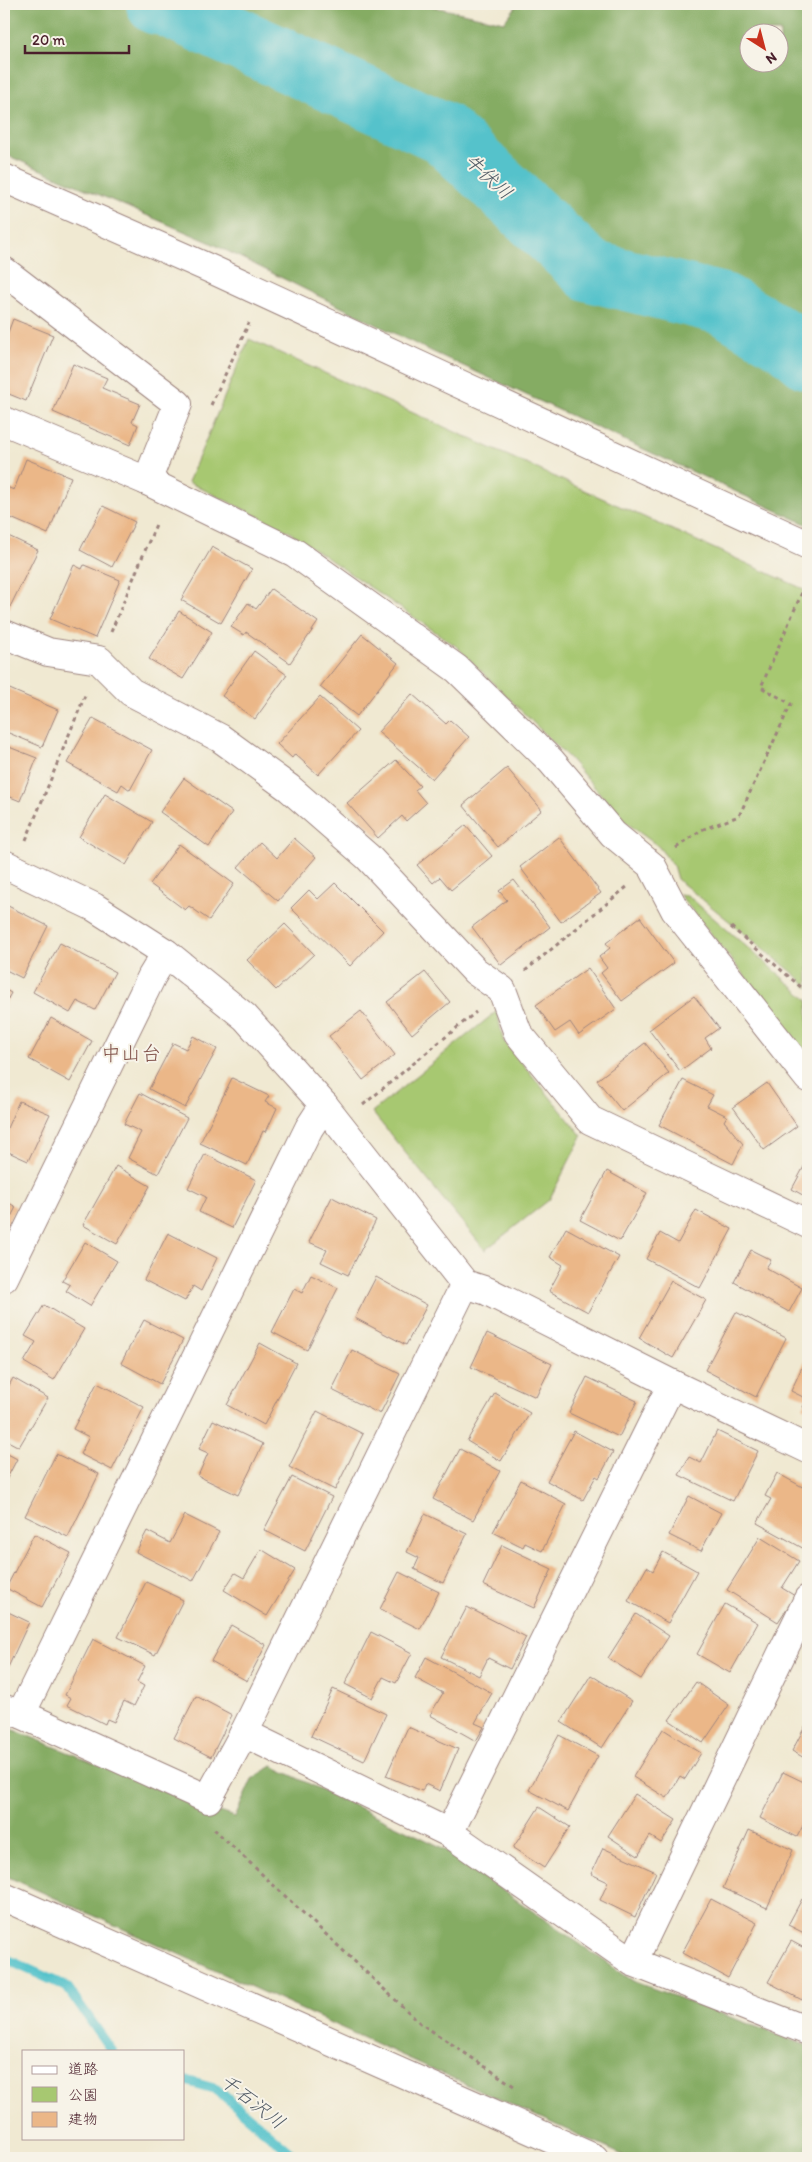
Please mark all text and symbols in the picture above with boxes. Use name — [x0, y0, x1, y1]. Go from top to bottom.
scale bar — [25, 22, 129, 54]
north arrow — [740, 22, 790, 72]
text: 20 m — [32, 31, 66, 49]
text: N — [763, 48, 780, 68]
water label: 牛伏川 — [460, 149, 517, 204]
district label: 中山台 — [101, 1041, 161, 1065]
legend — [22, 2050, 185, 2140]
text: 道路 — [68, 2060, 98, 2078]
water label: 千石沢川 — [216, 2069, 290, 2134]
text: 公園 — [68, 2086, 98, 2104]
text: 建物 — [68, 2110, 98, 2128]

